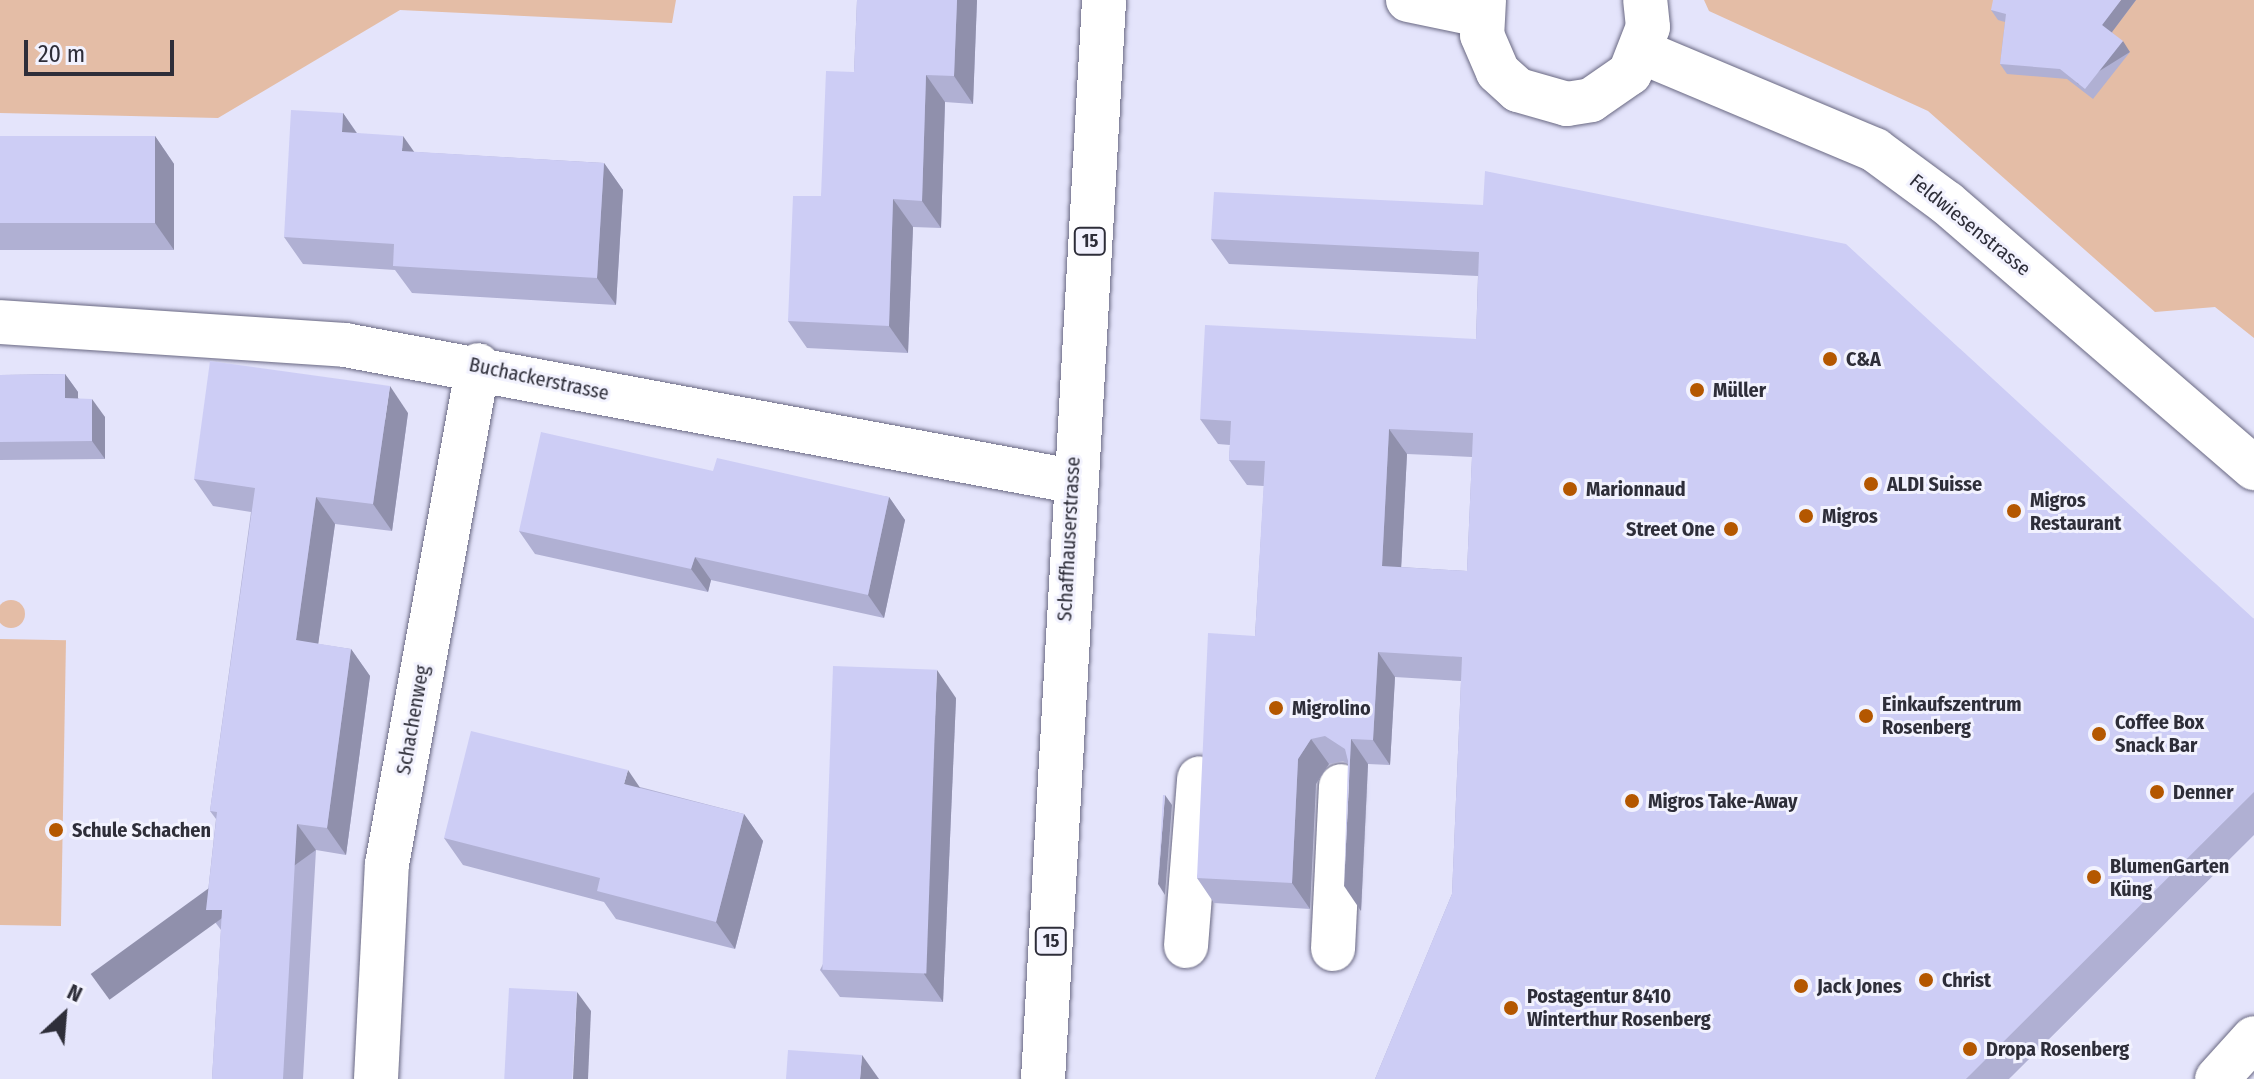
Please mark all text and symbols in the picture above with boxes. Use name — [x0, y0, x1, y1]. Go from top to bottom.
scale bar — [28, 24, 178, 74]
text: 20 m — [38, 40, 85, 68]
street label: Feldwiesenstrasse — [1905, 169, 2035, 281]
road number: 15 — [1072, 227, 1108, 255]
place label: C&A — [1846, 347, 1881, 371]
marker: C&A — [1821, 350, 1839, 368]
street label: Buchackerstrasse — [467, 352, 611, 406]
place label: Müller — [1713, 378, 1766, 402]
marker: Müller — [1688, 381, 1706, 399]
street label: Schaffhauserstrasse — [1053, 456, 1085, 622]
place label: ALDI Suisse — [1887, 472, 1982, 496]
marker: ALDI Suisse — [1862, 475, 1880, 493]
place label: Marionnaud — [1586, 477, 1686, 501]
marker: Marionnaud — [1561, 480, 1579, 498]
place label: Migros Restaurant — [2030, 488, 2121, 535]
marker: Migros Restaurant — [2005, 502, 2023, 520]
place label: Migros — [1822, 504, 1878, 528]
marker: Migros — [1797, 507, 1815, 525]
place label: Street One — [1626, 517, 1715, 541]
marker: Street One — [1722, 520, 1740, 538]
street label: Schachenweg — [392, 663, 434, 777]
place label: Einkaufszentrum Rosenberg — [1882, 692, 2021, 739]
place label: Migrolino — [1292, 696, 1371, 720]
marker: Migrolino — [1267, 699, 1285, 717]
marker: Einkaufszentrum Rosenberg — [1857, 707, 1875, 725]
place label: Coffee Box Snack Bar — [2115, 710, 2204, 757]
marker: Coffee Box Snack Bar — [2090, 725, 2108, 743]
place label: Denner — [2173, 780, 2233, 804]
marker: Denner — [2148, 783, 2166, 801]
place label: Migros Take-Away — [1648, 789, 1797, 813]
marker: Migros Take-Away — [1623, 792, 1641, 810]
place label: Schule Schachen — [72, 818, 211, 842]
marker: Schule Schachen — [47, 821, 65, 839]
place label: BlumenGarten Küng — [2110, 854, 2229, 901]
marker: BlumenGarten Küng — [2085, 868, 2103, 886]
road number: 15 — [1033, 927, 1069, 955]
place label: Christ — [1942, 968, 1991, 992]
marker: Christ — [1917, 971, 1935, 989]
place label: Jack Jones — [1817, 974, 1902, 998]
north arrow — [24, 975, 104, 1055]
marker: Jack Jones — [1792, 977, 1810, 995]
text: N — [63, 978, 87, 1008]
place label: Postagentur 8410 Winterthur Rosenberg — [1527, 984, 1711, 1031]
marker: Postagentur 8410 Winterthur Rosenberg — [1502, 999, 1520, 1017]
place label: Dropa Rosenberg — [1986, 1037, 2129, 1061]
marker: Dropa Rosenberg — [1961, 1040, 1979, 1058]

